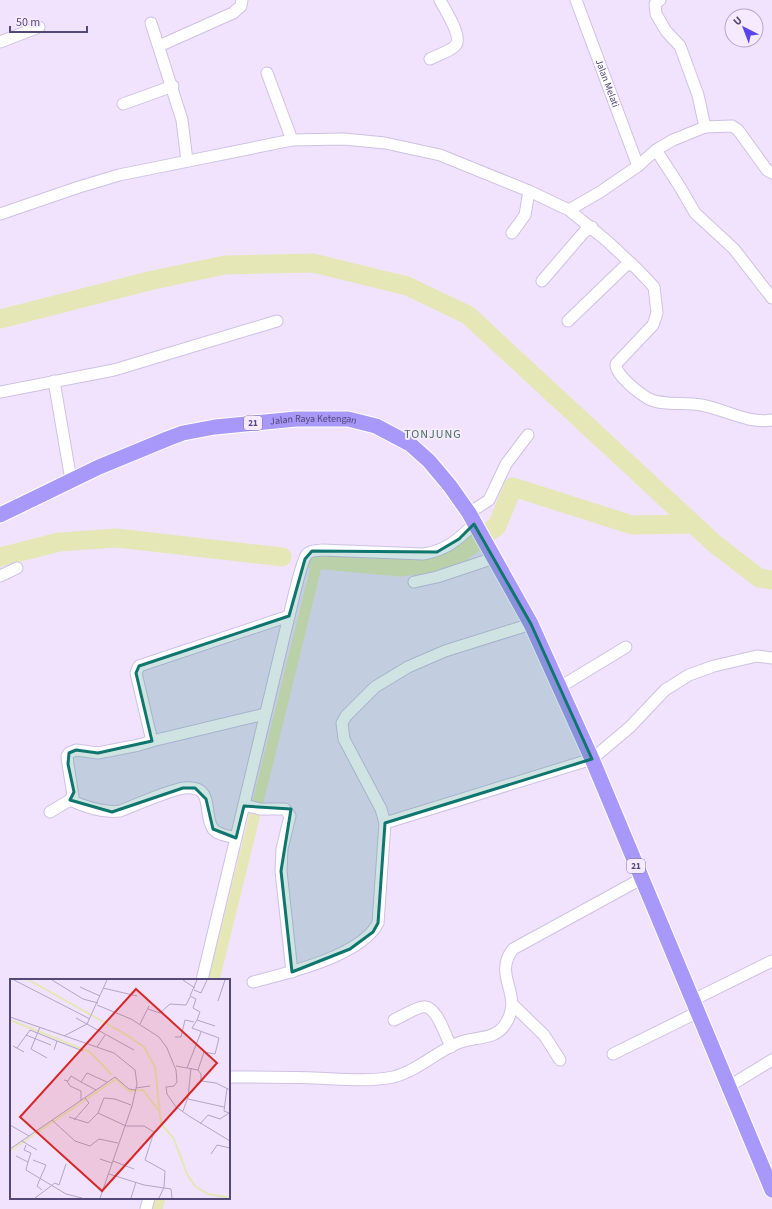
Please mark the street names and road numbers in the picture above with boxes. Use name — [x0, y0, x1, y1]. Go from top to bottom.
street label: Jalan Melati — [592, 57, 623, 109]
street label: Jalan Raya Ketengan — [269, 412, 358, 429]
road number: 21 — [244, 416, 262, 430]
road number: 21 — [627, 859, 645, 873]

